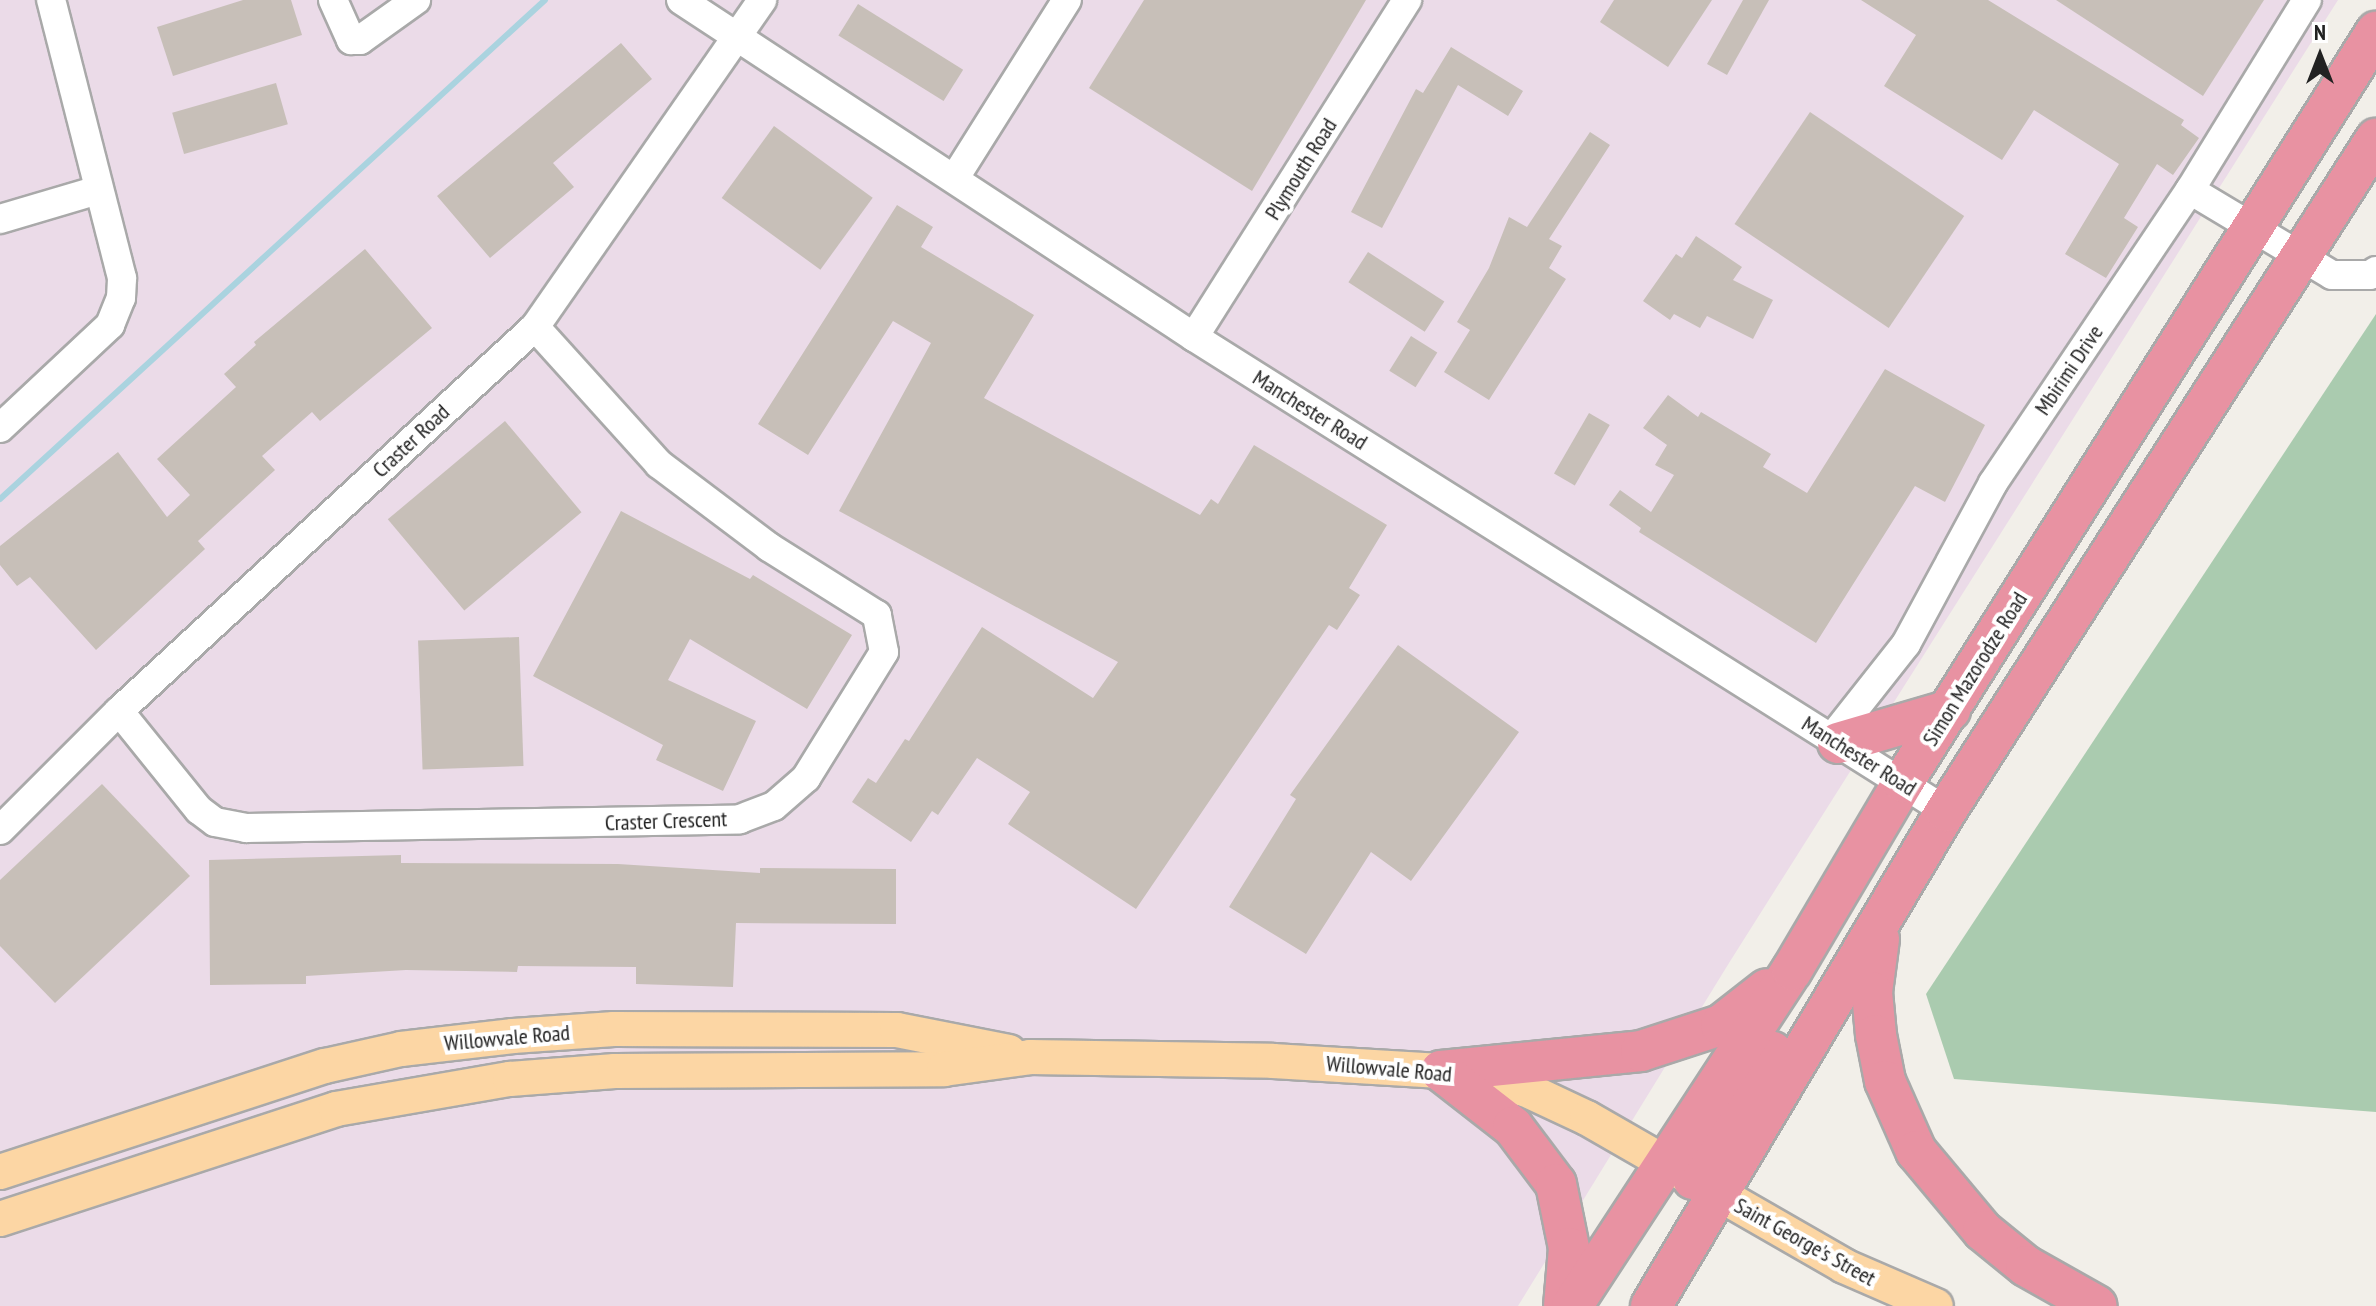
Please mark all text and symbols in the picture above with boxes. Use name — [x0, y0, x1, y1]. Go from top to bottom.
north arrow — [2280, 16, 2360, 96]
text: N — [2314, 18, 2326, 46]
street label: Plymouth Road — [1259, 113, 1343, 225]
street label: Mbirimi Drive — [2029, 320, 2109, 420]
street label: Manchester Road — [1248, 364, 1372, 456]
street label: Craster Road — [367, 399, 455, 483]
street label: Simon Mazorodze Road — [1917, 587, 2033, 751]
street label: Manchester Road — [1797, 710, 1921, 802]
street label: Craster Crescent — [604, 806, 728, 836]
street label: Willowvale Road — [443, 1019, 571, 1057]
street label: Willowvale Road — [1325, 1050, 1453, 1088]
street label: Saint George's Street — [1730, 1192, 1880, 1292]

